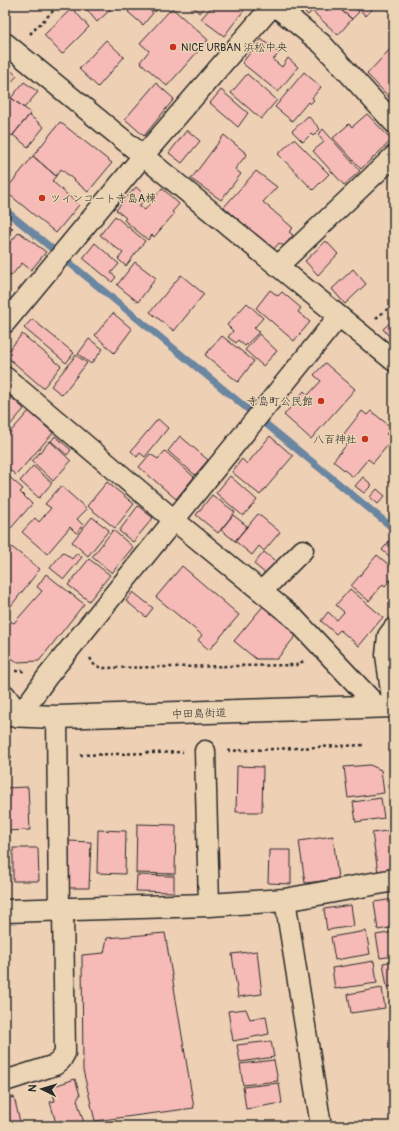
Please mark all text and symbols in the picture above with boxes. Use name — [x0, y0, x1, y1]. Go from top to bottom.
place label: NICE URBAN 浜松中央 — [181, 41, 287, 54]
marker: NICE URBAN 浜松中央 — [168, 42, 178, 52]
place label: ツインコート寺島A棟 — [50, 192, 156, 205]
marker: ツインコート寺島A棟 — [37, 193, 47, 203]
place label: 寺島町公民館 — [247, 395, 313, 408]
marker: 寺島町公民館 — [316, 396, 326, 406]
place label: 八百神社 — [313, 433, 357, 446]
marker: 八百神社 — [360, 434, 370, 444]
street label: 中田島街道 — [171, 706, 227, 721]
north arrow — [22, 1069, 62, 1109]
text: N — [26, 1083, 39, 1092]

